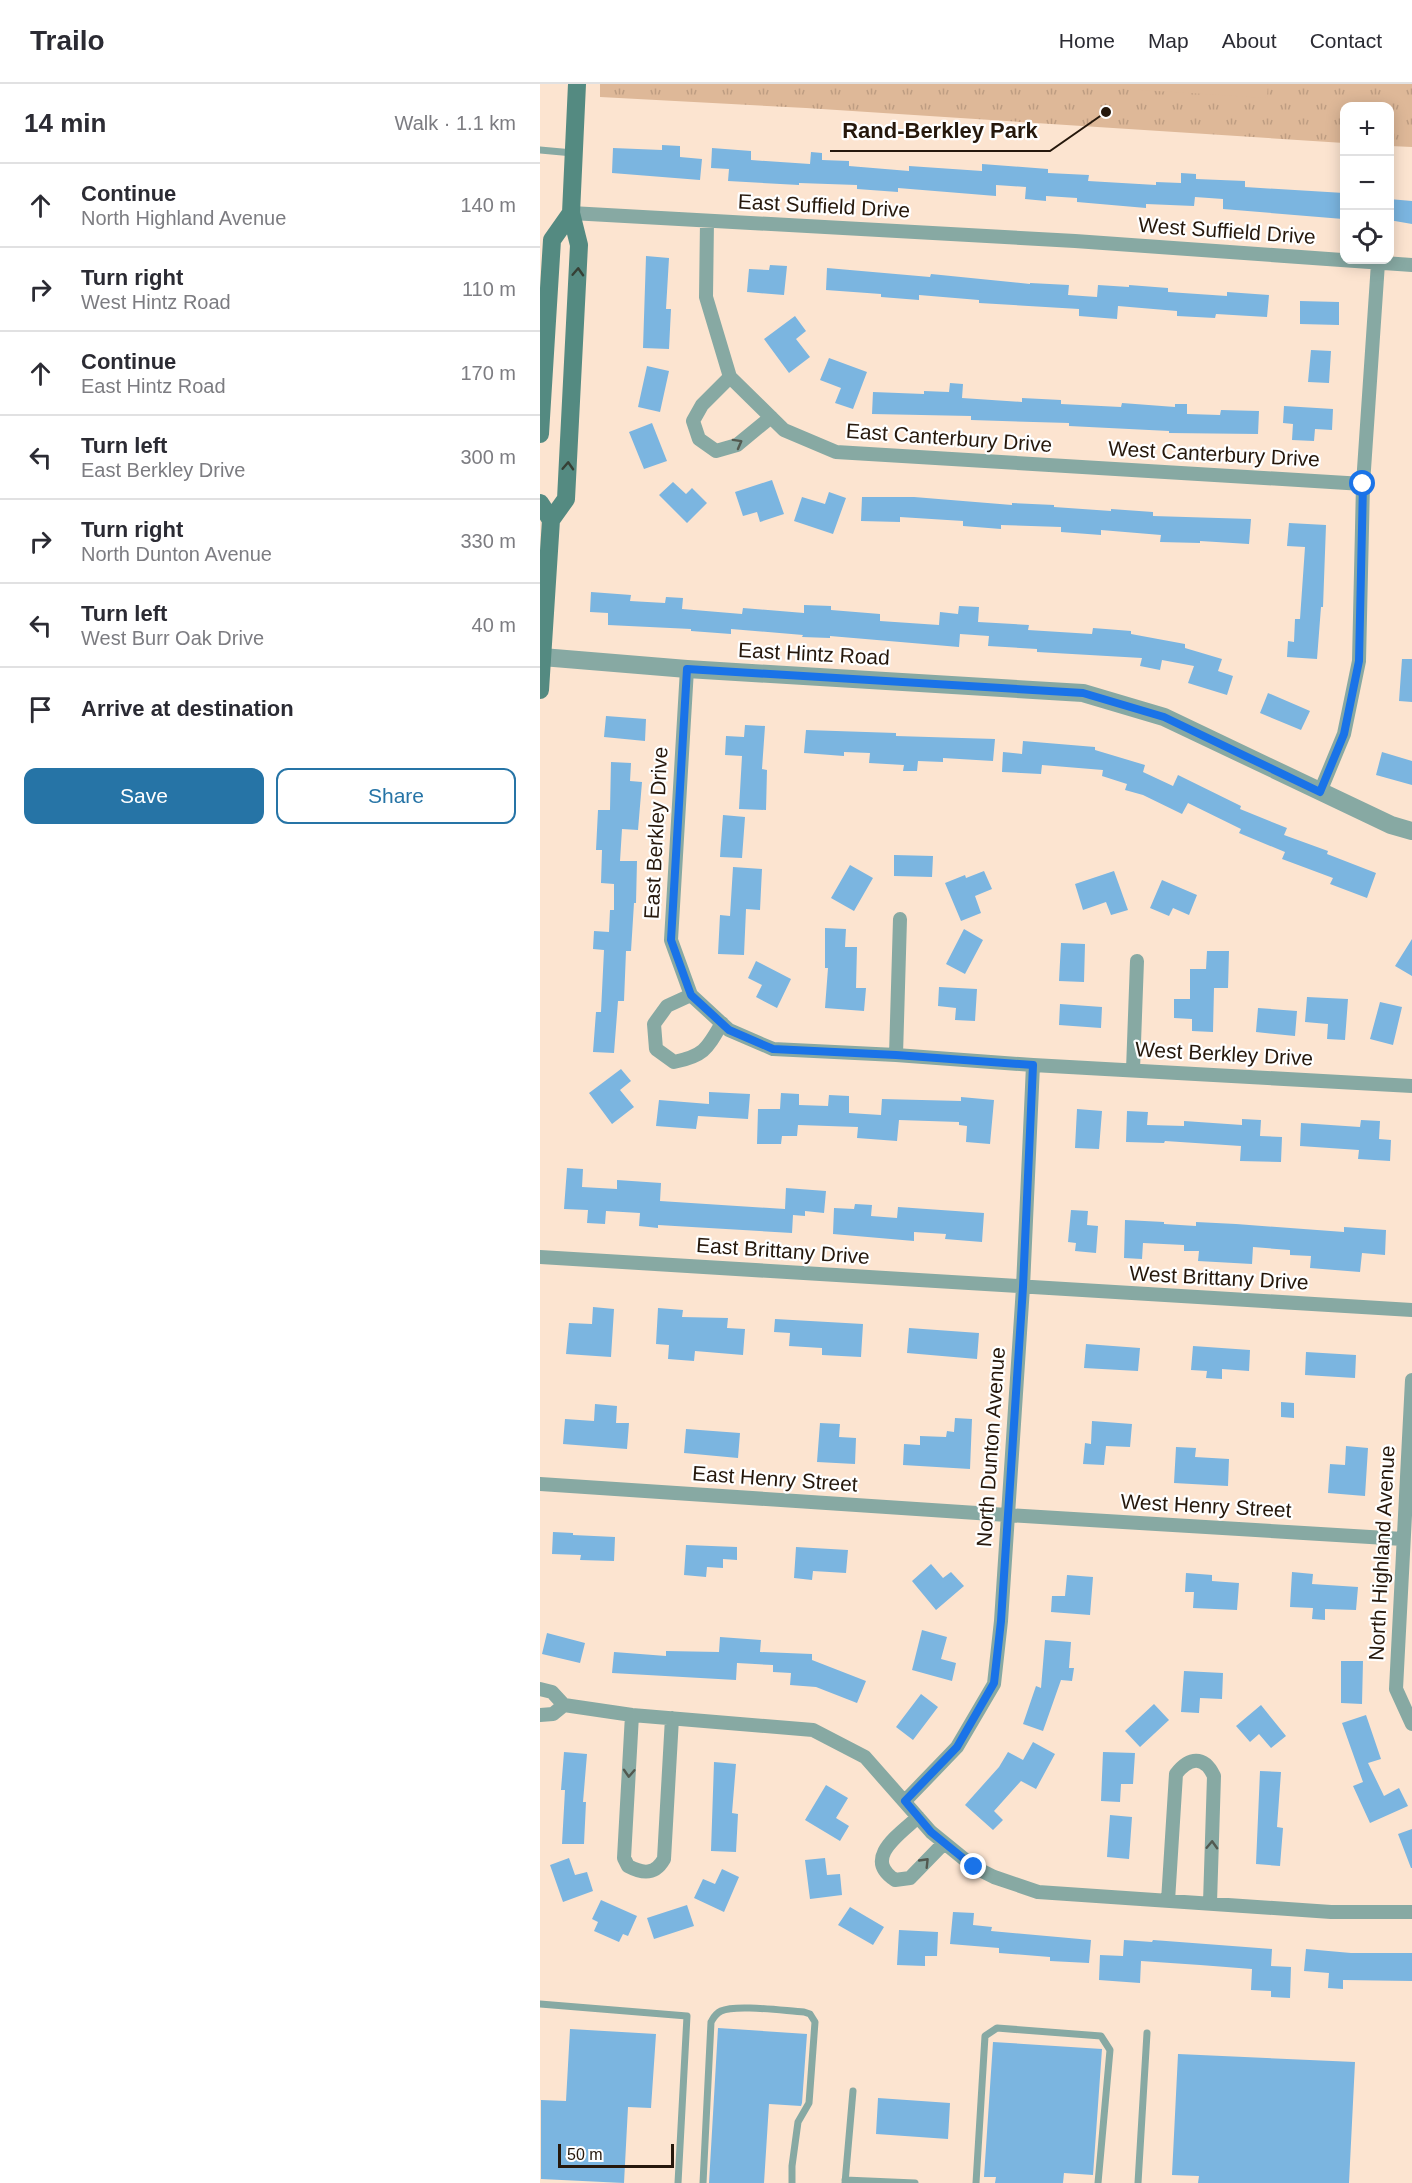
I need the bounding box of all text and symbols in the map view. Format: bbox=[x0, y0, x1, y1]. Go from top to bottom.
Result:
text: Trailo bbox=[30, 25, 105, 56]
text: Home bbox=[1059, 29, 1115, 52]
text: Map bbox=[1148, 29, 1189, 52]
text: About bbox=[1222, 29, 1277, 52]
text: Contact bbox=[1310, 29, 1382, 52]
map controls bbox=[1340, 102, 1394, 264]
button: + bbox=[1340, 102, 1394, 156]
text: 14 min bbox=[24, 108, 106, 138]
callout: Rand-Berkley Park bbox=[830, 111, 1050, 151]
text: Walk · 1.1 km bbox=[395, 112, 516, 134]
text: Rand-Berkley Park bbox=[842, 118, 1039, 143]
button: − bbox=[1340, 156, 1394, 210]
text: Continue bbox=[81, 181, 176, 206]
icon: ahead bbox=[24, 189, 57, 222]
street label: East Suffield Drive bbox=[737, 190, 911, 221]
text: 140 m bbox=[460, 194, 516, 216]
text: North Highland Avenue bbox=[81, 207, 286, 229]
button: locate bbox=[1340, 210, 1394, 264]
street label: West Suffield Drive bbox=[1138, 213, 1317, 248]
text: Turn right bbox=[81, 265, 183, 290]
one-way arrow bbox=[571, 267, 584, 276]
icon: right bbox=[24, 273, 57, 306]
text: 110 m bbox=[462, 278, 516, 300]
text: West Hintz Road bbox=[81, 291, 231, 313]
text: Continue bbox=[81, 349, 176, 374]
icon: ahead bbox=[24, 357, 57, 390]
text: 170 m bbox=[460, 362, 516, 384]
text: East Hintz Road bbox=[81, 375, 226, 397]
street label: East Canterbury Drive bbox=[845, 419, 1053, 456]
text: Turn left bbox=[81, 433, 167, 458]
street label: West Canterbury Drive bbox=[1108, 436, 1320, 471]
one-way arrow bbox=[732, 439, 742, 450]
icon: left bbox=[24, 441, 57, 474]
text: 300 m bbox=[460, 446, 516, 468]
text: East Berkley Drive bbox=[81, 459, 246, 481]
one-way arrow bbox=[561, 462, 574, 471]
route start bbox=[1349, 470, 1375, 496]
text: Turn right bbox=[81, 517, 183, 542]
icon: right bbox=[24, 525, 57, 558]
text: 330 m bbox=[460, 530, 516, 552]
text: North Dunton Avenue bbox=[81, 543, 272, 565]
text: Turn left bbox=[81, 601, 167, 626]
icon: left bbox=[24, 609, 57, 642]
text: 40 m bbox=[472, 614, 516, 636]
text: West Burr Oak Drive bbox=[81, 627, 264, 649]
street label: East Hintz Road bbox=[738, 638, 890, 669]
icon: arrive bbox=[24, 693, 57, 726]
text: Arrive at destination bbox=[81, 696, 294, 721]
street label: East Berkley Drive bbox=[639, 746, 672, 920]
button: Save bbox=[24, 768, 264, 824]
button: Share bbox=[276, 768, 516, 824]
street label: West Berkley Drive bbox=[1134, 1037, 1314, 1070]
street label: East Brittany Drive bbox=[695, 1233, 871, 1268]
street label: West Brittany Drive bbox=[1129, 1261, 1309, 1294]
street label: North Dunton Avenue bbox=[972, 1346, 1009, 1548]
street label: North Highland Avenue bbox=[1364, 1445, 1399, 1661]
street label: East Henry Street bbox=[692, 1461, 859, 1496]
street label: West Henry Street bbox=[1120, 1490, 1292, 1521]
one-way arrow bbox=[623, 1769, 636, 1778]
one-way arrow bbox=[1206, 1840, 1219, 1849]
route end bbox=[960, 1853, 986, 1879]
one-way arrow bbox=[918, 1859, 929, 1869]
scale bar bbox=[558, 2141, 674, 2168]
text: 50 m bbox=[567, 2146, 603, 2163]

